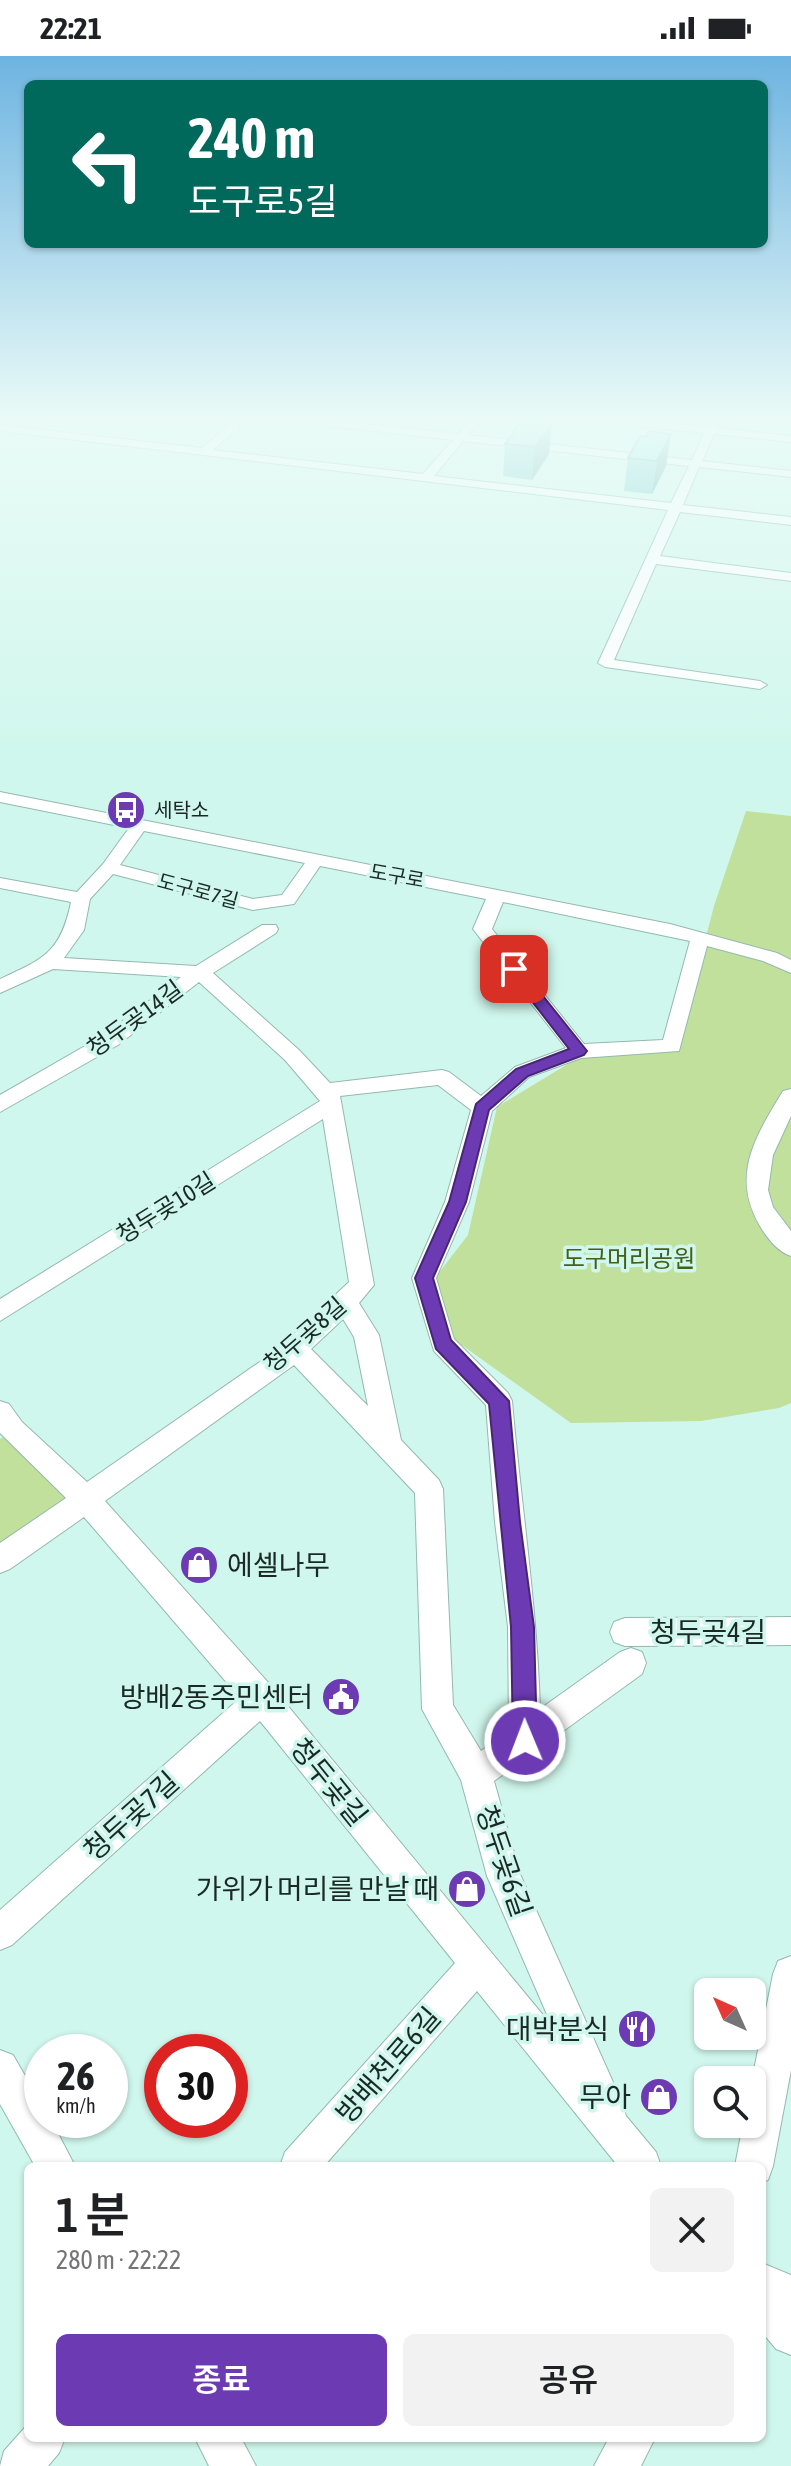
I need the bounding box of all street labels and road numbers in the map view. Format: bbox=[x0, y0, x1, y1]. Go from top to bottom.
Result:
street label: 도구로 bbox=[368, 859, 426, 892]
street label: 도구로7길 bbox=[155, 869, 241, 912]
street label: 청두곶14길 bbox=[82, 975, 187, 1062]
street label: 청두곶10길 bbox=[112, 1167, 220, 1248]
street label: 청두곶8길 bbox=[258, 1292, 351, 1377]
street label: 청두곶4길 bbox=[650, 1616, 766, 1648]
street label: 청두곶길 bbox=[284, 1732, 374, 1832]
street label: 청두곶7길 bbox=[77, 1765, 185, 1867]
street label: 청두곶6길 bbox=[470, 1801, 538, 1921]
street label: 방배천로6길 bbox=[329, 2001, 447, 2129]

